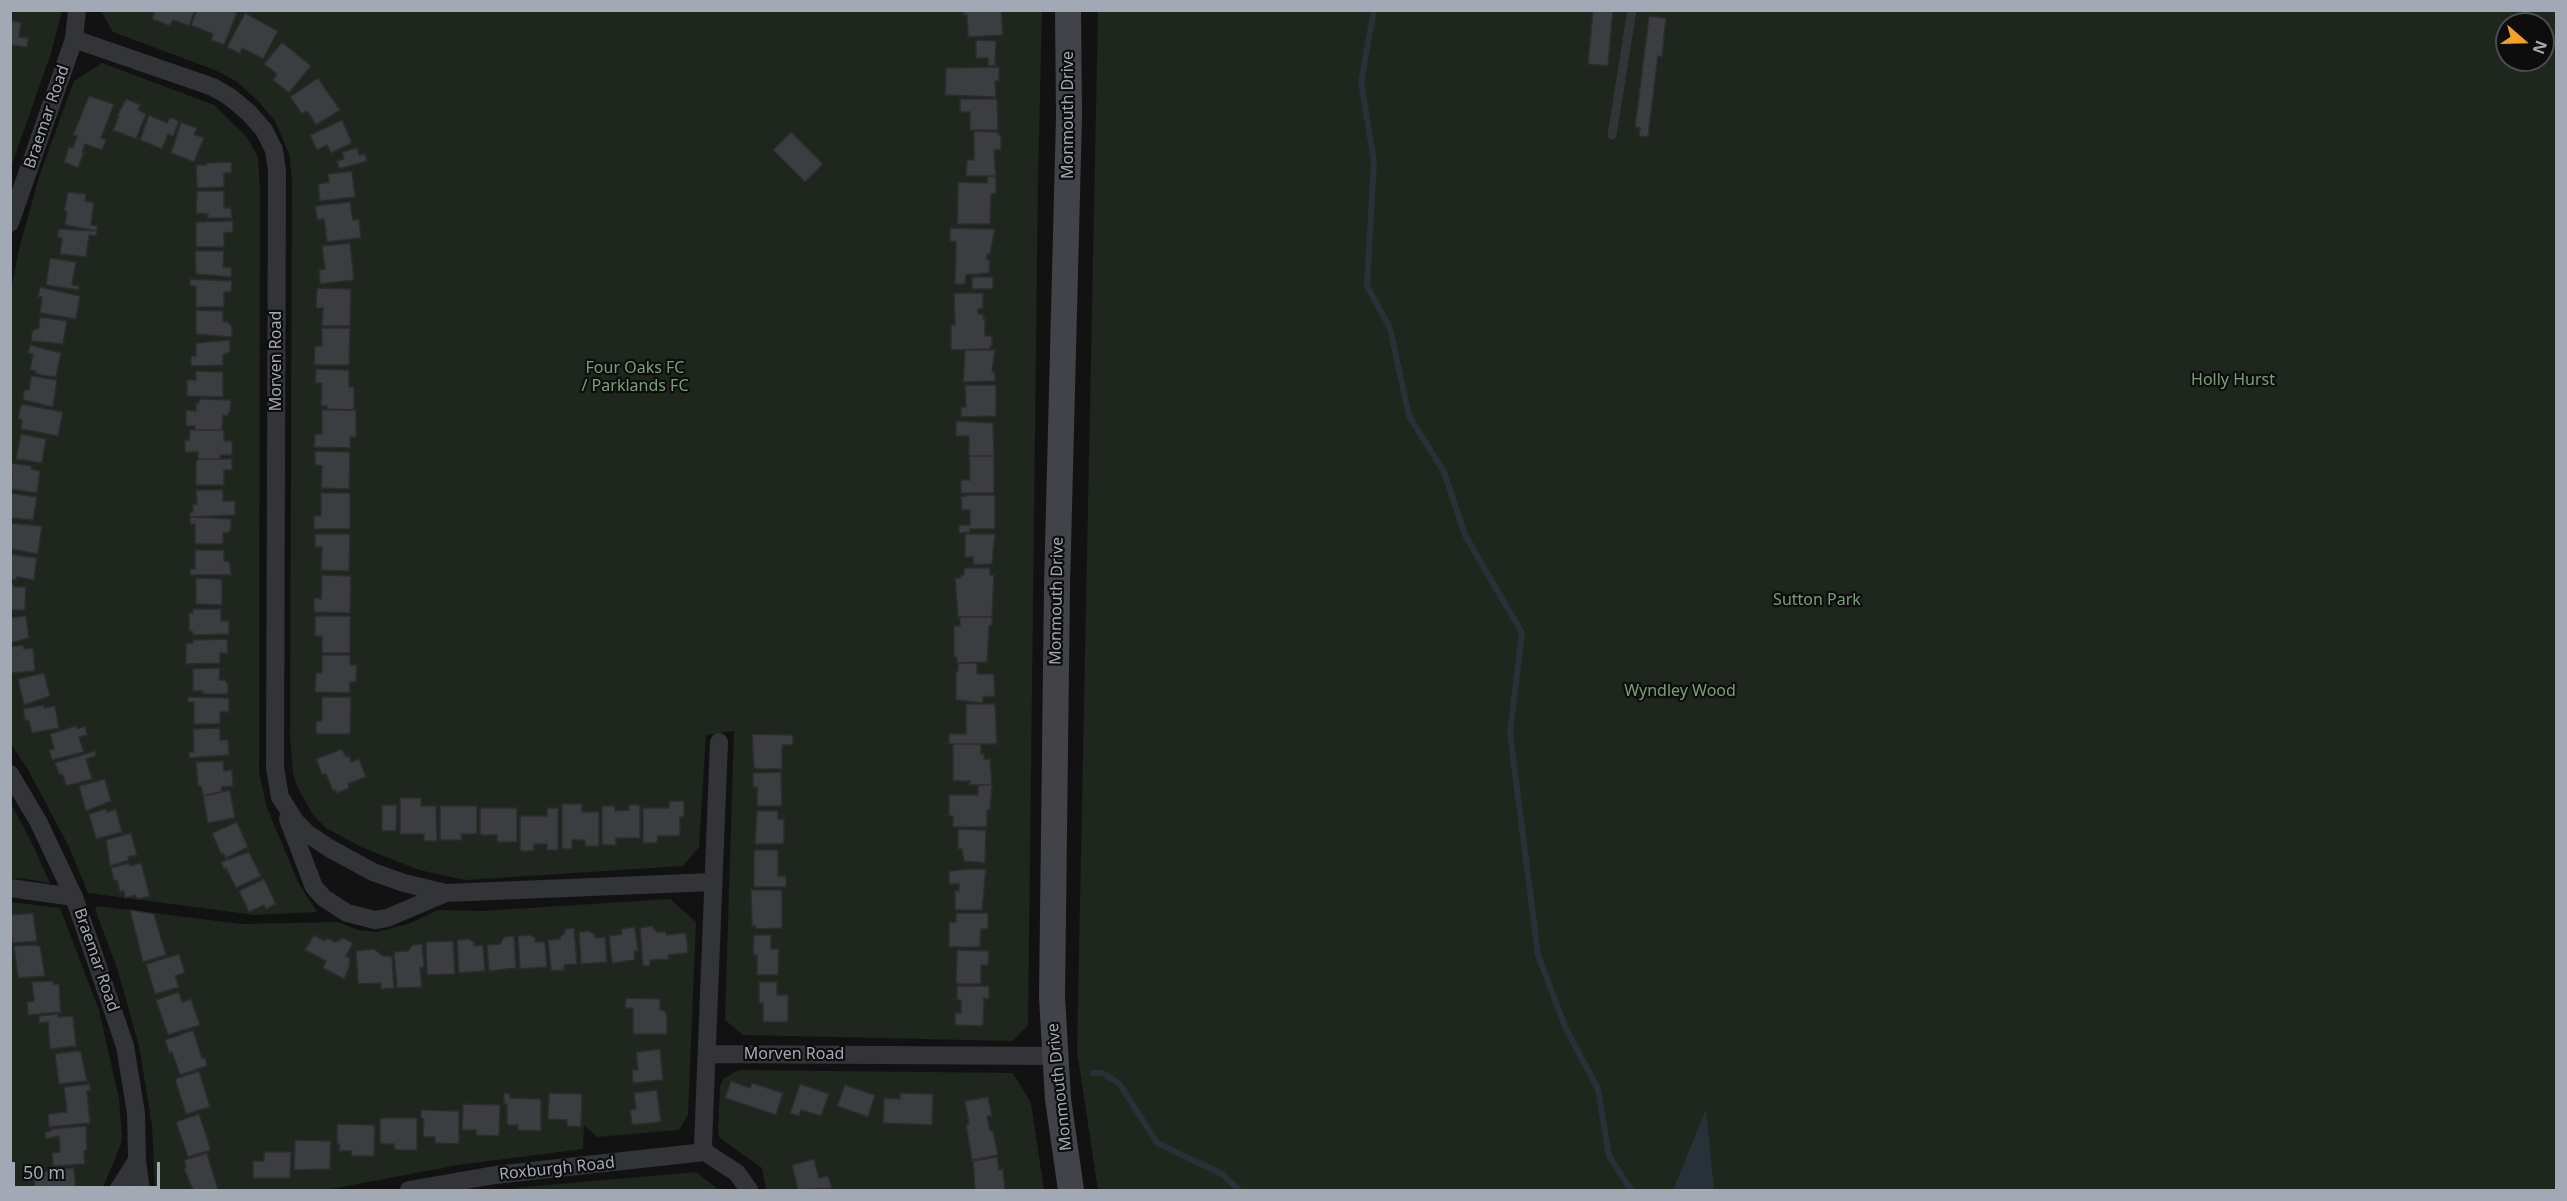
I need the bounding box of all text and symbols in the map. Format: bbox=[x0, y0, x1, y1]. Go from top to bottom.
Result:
north arrow bbox=[2495, 12, 2555, 72]
text: N bbox=[2527, 38, 2553, 57]
street label: Monmouth Drive bbox=[1058, 51, 1078, 179]
street label: Braemar Road bbox=[20, 63, 74, 171]
street label: Morven Road bbox=[266, 311, 286, 411]
park label: Four Oaks FC / Parklands FC bbox=[582, 358, 688, 396]
park label: Holly Hurst bbox=[2191, 370, 2275, 390]
street label: Monmouth Drive bbox=[1046, 537, 1068, 665]
park label: Sutton Park bbox=[1773, 590, 1861, 610]
park label: Wyndley Wood bbox=[1624, 681, 1736, 701]
street label: Braemar Road bbox=[69, 906, 123, 1014]
street label: Monmouth Drive bbox=[1044, 1022, 1076, 1152]
street label: Morven Road bbox=[744, 1044, 844, 1064]
scale bar bbox=[15, 1150, 164, 1188]
street label: Roxburgh Road bbox=[498, 1153, 616, 1185]
text: 50 m bbox=[23, 1160, 65, 1184]

